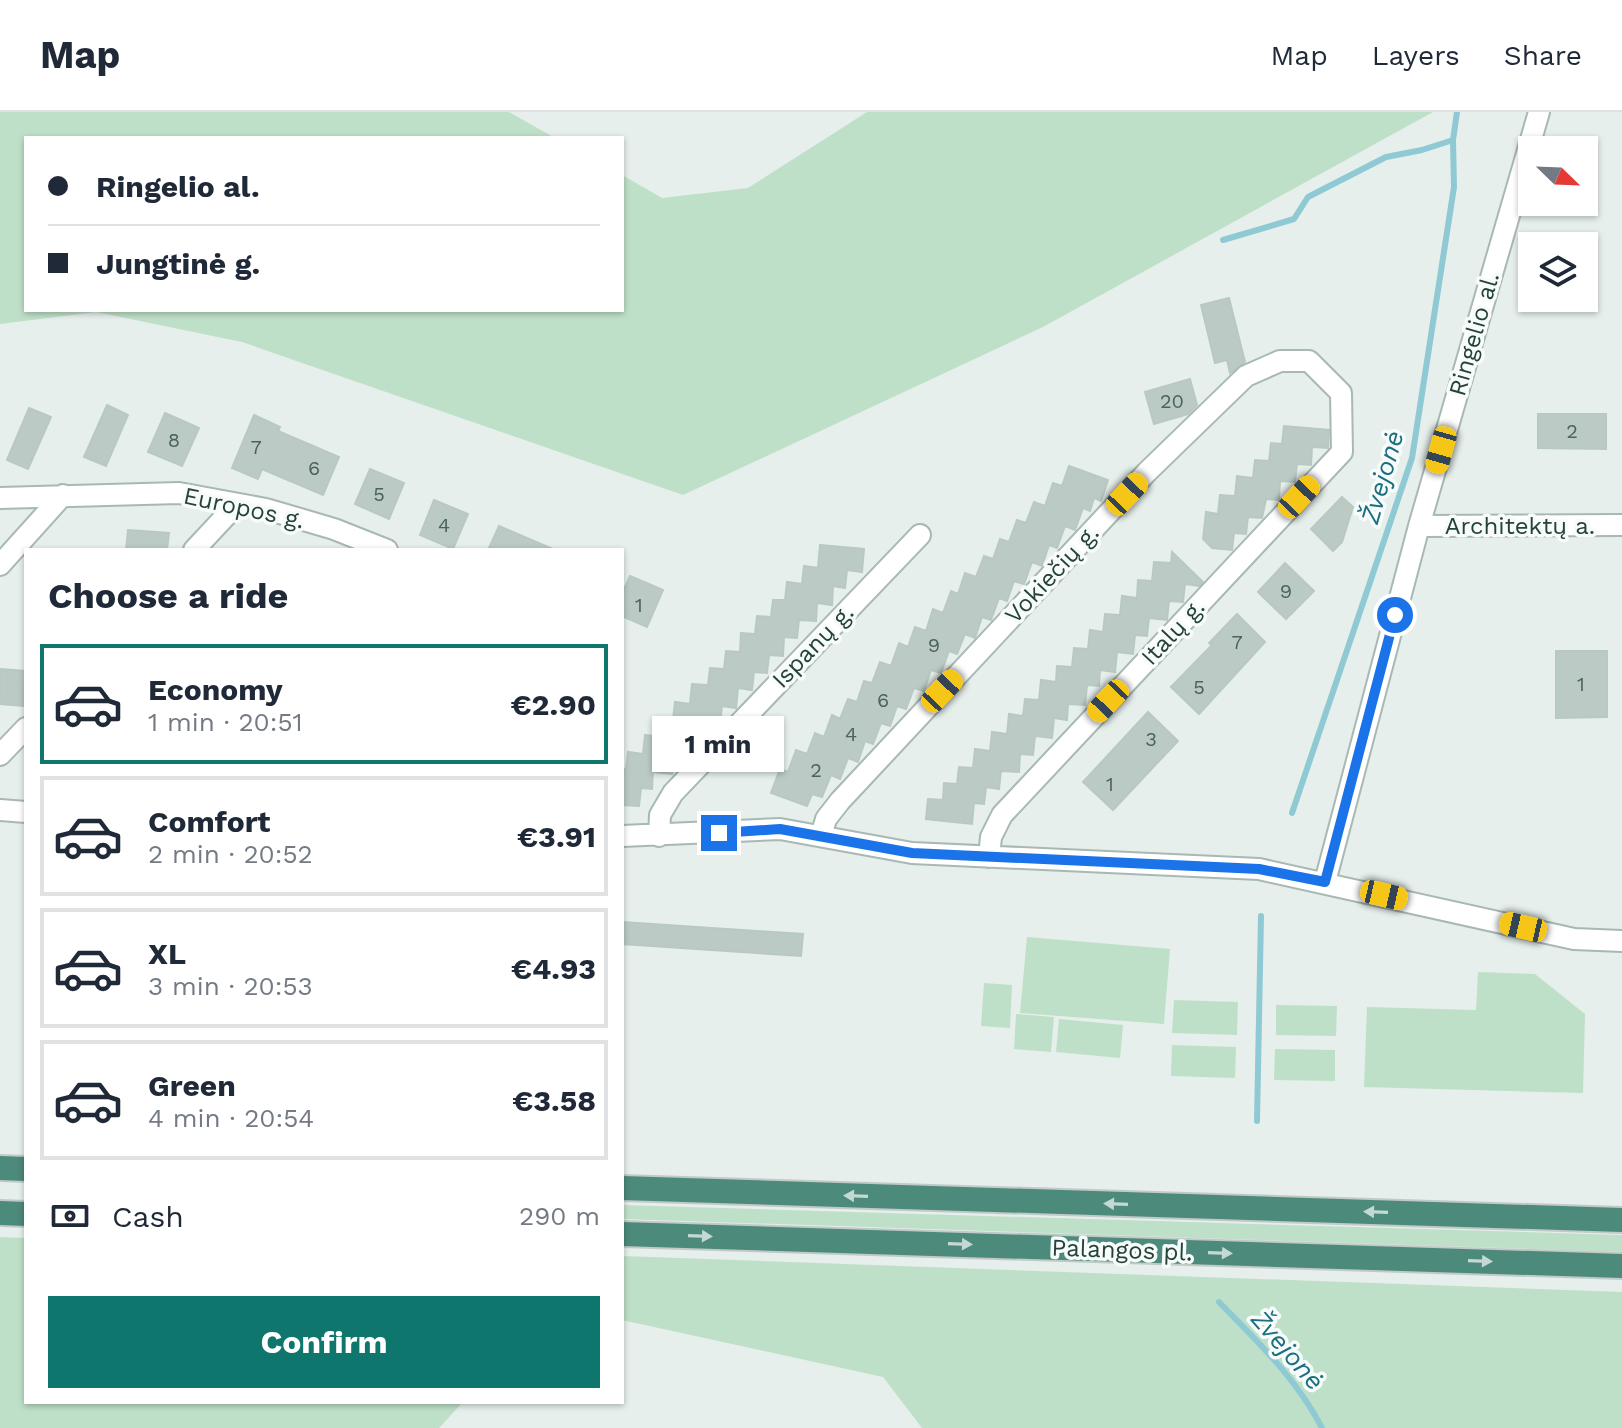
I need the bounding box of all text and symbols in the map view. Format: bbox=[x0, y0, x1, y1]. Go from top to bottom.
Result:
text: Map bbox=[40, 33, 120, 77]
text: Map bbox=[1271, 39, 1328, 72]
text: Layers bbox=[1372, 39, 1460, 72]
text: Share bbox=[1504, 39, 1582, 72]
north arrow bbox=[1518, 136, 1598, 216]
map controls bbox=[1518, 136, 1598, 312]
text: Ringelio al. bbox=[96, 169, 260, 204]
button: layers bbox=[1518, 232, 1598, 312]
text: Jungtinė g. bbox=[96, 246, 260, 281]
street label: Ringelio al. bbox=[1443, 269, 1505, 399]
house number: 20 bbox=[1160, 389, 1184, 413]
house number: 2 bbox=[1566, 419, 1578, 443]
car bbox=[1423, 424, 1459, 476]
water label: Žvejonė bbox=[1354, 427, 1410, 528]
house number: 8 bbox=[168, 428, 180, 452]
house number: 7 bbox=[250, 435, 262, 459]
house number: 6 bbox=[308, 456, 320, 480]
car bbox=[1102, 468, 1152, 520]
car bbox=[1274, 471, 1324, 523]
street label: Europos g. bbox=[181, 482, 307, 534]
house number: 5 bbox=[373, 482, 385, 506]
street label: Architektų a. bbox=[1445, 512, 1595, 540]
house number: 4 bbox=[438, 513, 450, 537]
street label: Vokiečių g. bbox=[999, 519, 1105, 629]
text: Choose a ride bbox=[48, 575, 288, 617]
house number: 9 bbox=[1280, 579, 1292, 603]
house number: 1 bbox=[635, 593, 643, 617]
street label: Italų g. bbox=[1135, 593, 1211, 671]
route start bbox=[1377, 597, 1413, 633]
street label: Ispanų g. bbox=[766, 598, 860, 694]
house number: 7 bbox=[1231, 630, 1243, 654]
house number: 9 bbox=[928, 633, 940, 657]
car bbox=[917, 665, 967, 717]
icon: car bbox=[52, 668, 124, 740]
text: Economy bbox=[148, 672, 283, 707]
house number: 1 bbox=[1577, 672, 1585, 696]
car bbox=[1083, 675, 1133, 727]
house number: 5 bbox=[1193, 675, 1205, 699]
text: €2.90 bbox=[511, 687, 596, 722]
house number: 6 bbox=[877, 688, 889, 712]
text: 1 min · 20:51 bbox=[148, 707, 303, 737]
callout: 1 min bbox=[653, 717, 785, 773]
house number: 4 bbox=[845, 722, 857, 746]
house number: 3 bbox=[1145, 727, 1157, 751]
text: 1 min bbox=[685, 729, 751, 759]
house number: 2 bbox=[810, 758, 822, 782]
house number: 1 bbox=[1106, 772, 1114, 796]
icon: car bbox=[52, 800, 124, 872]
text: Comfort bbox=[148, 804, 270, 839]
route end bbox=[701, 815, 737, 851]
text: €3.91 bbox=[517, 819, 596, 854]
text: 2 min · 20:52 bbox=[148, 839, 313, 869]
car bbox=[1358, 878, 1410, 912]
car bbox=[1497, 910, 1549, 944]
icon: car bbox=[52, 932, 124, 1004]
text: XL bbox=[148, 936, 186, 971]
text: €4.93 bbox=[511, 951, 596, 986]
text: 3 min · 20:53 bbox=[148, 971, 313, 1001]
icon: car bbox=[52, 1064, 124, 1136]
text: Green bbox=[148, 1068, 236, 1103]
text: €3.58 bbox=[512, 1083, 596, 1118]
text: 4 min · 20:54 bbox=[148, 1103, 314, 1133]
one-way arrow bbox=[843, 1189, 868, 1202]
icon: cash bbox=[48, 1194, 92, 1238]
one-way arrow bbox=[1103, 1198, 1128, 1210]
text: Cash bbox=[112, 1199, 184, 1234]
text: 290 m bbox=[519, 1201, 600, 1231]
one-way arrow bbox=[1363, 1206, 1388, 1219]
one-way arrow bbox=[688, 1230, 713, 1242]
street label: Palangos pl. bbox=[1051, 1234, 1193, 1266]
one-way arrow bbox=[948, 1238, 973, 1251]
one-way arrow bbox=[1208, 1246, 1233, 1259]
one-way arrow bbox=[1468, 1255, 1493, 1268]
button: Confirm bbox=[48, 1296, 600, 1388]
water label: Žvejonė bbox=[1245, 1303, 1331, 1396]

